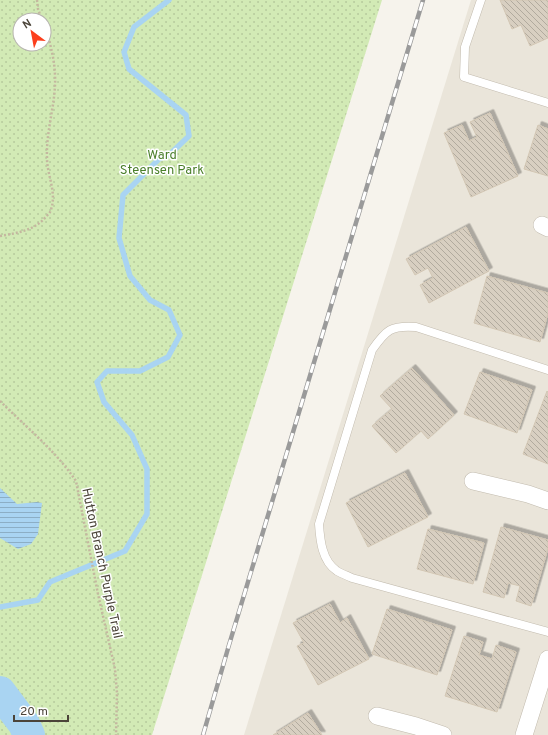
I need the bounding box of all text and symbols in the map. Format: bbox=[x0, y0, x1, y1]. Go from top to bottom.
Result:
north arrow bbox=[12, 12, 52, 52]
text: N bbox=[20, 16, 34, 32]
park label: Ward Steensen Park bbox=[120, 148, 204, 179]
street label: Hutton Branch Purple Trail bbox=[77, 487, 125, 640]
scale bar bbox=[14, 697, 68, 723]
text: 20 m bbox=[20, 704, 48, 720]

